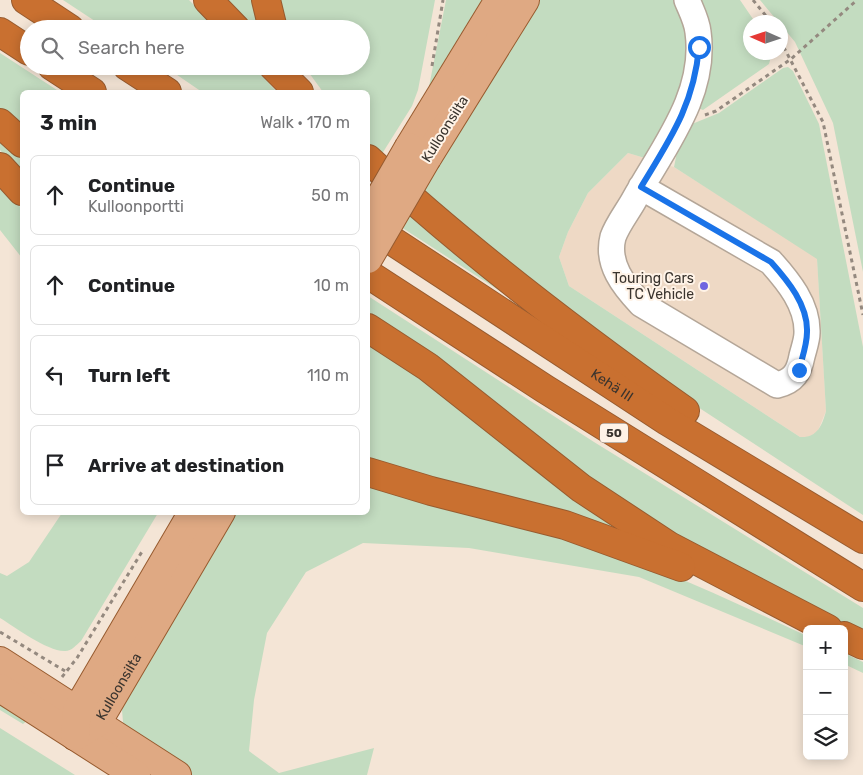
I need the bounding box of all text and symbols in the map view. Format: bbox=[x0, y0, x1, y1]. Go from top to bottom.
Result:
north arrow bbox=[743, 15, 788, 60]
search box bbox=[20, 20, 370, 75]
icon: search bbox=[38, 34, 66, 62]
text: Search here bbox=[78, 36, 185, 59]
route start bbox=[688, 36, 711, 59]
street label: Kulloonsilta bbox=[418, 93, 472, 165]
text: 3 min bbox=[40, 110, 97, 135]
text: Walk · 170 m bbox=[260, 113, 350, 132]
text: Continue bbox=[88, 174, 175, 197]
icon: ahead bbox=[41, 181, 69, 209]
text: 50 m bbox=[311, 186, 349, 205]
text: Kulloonportti bbox=[88, 197, 184, 216]
place label: Touring Cars TC Vehicle bbox=[612, 270, 694, 303]
icon: ahead bbox=[41, 271, 69, 299]
text: Continue bbox=[88, 274, 175, 297]
text: 10 m bbox=[314, 276, 349, 295]
marker: Touring Cars TC Vehicle bbox=[698, 280, 710, 292]
route end bbox=[788, 359, 811, 382]
icon: left bbox=[41, 361, 69, 389]
text: Turn left bbox=[88, 364, 170, 387]
street label: Kehä III bbox=[588, 365, 637, 405]
text: 110 m bbox=[307, 366, 349, 385]
road number: 50 bbox=[600, 423, 628, 442]
icon: arrive bbox=[41, 451, 69, 479]
text: Arrive at destination bbox=[88, 454, 284, 477]
map controls bbox=[803, 625, 848, 760]
button: + bbox=[803, 625, 848, 670]
street label: Kulloonsilta bbox=[92, 650, 145, 723]
button: − bbox=[803, 670, 848, 715]
button: layers bbox=[803, 715, 848, 760]

